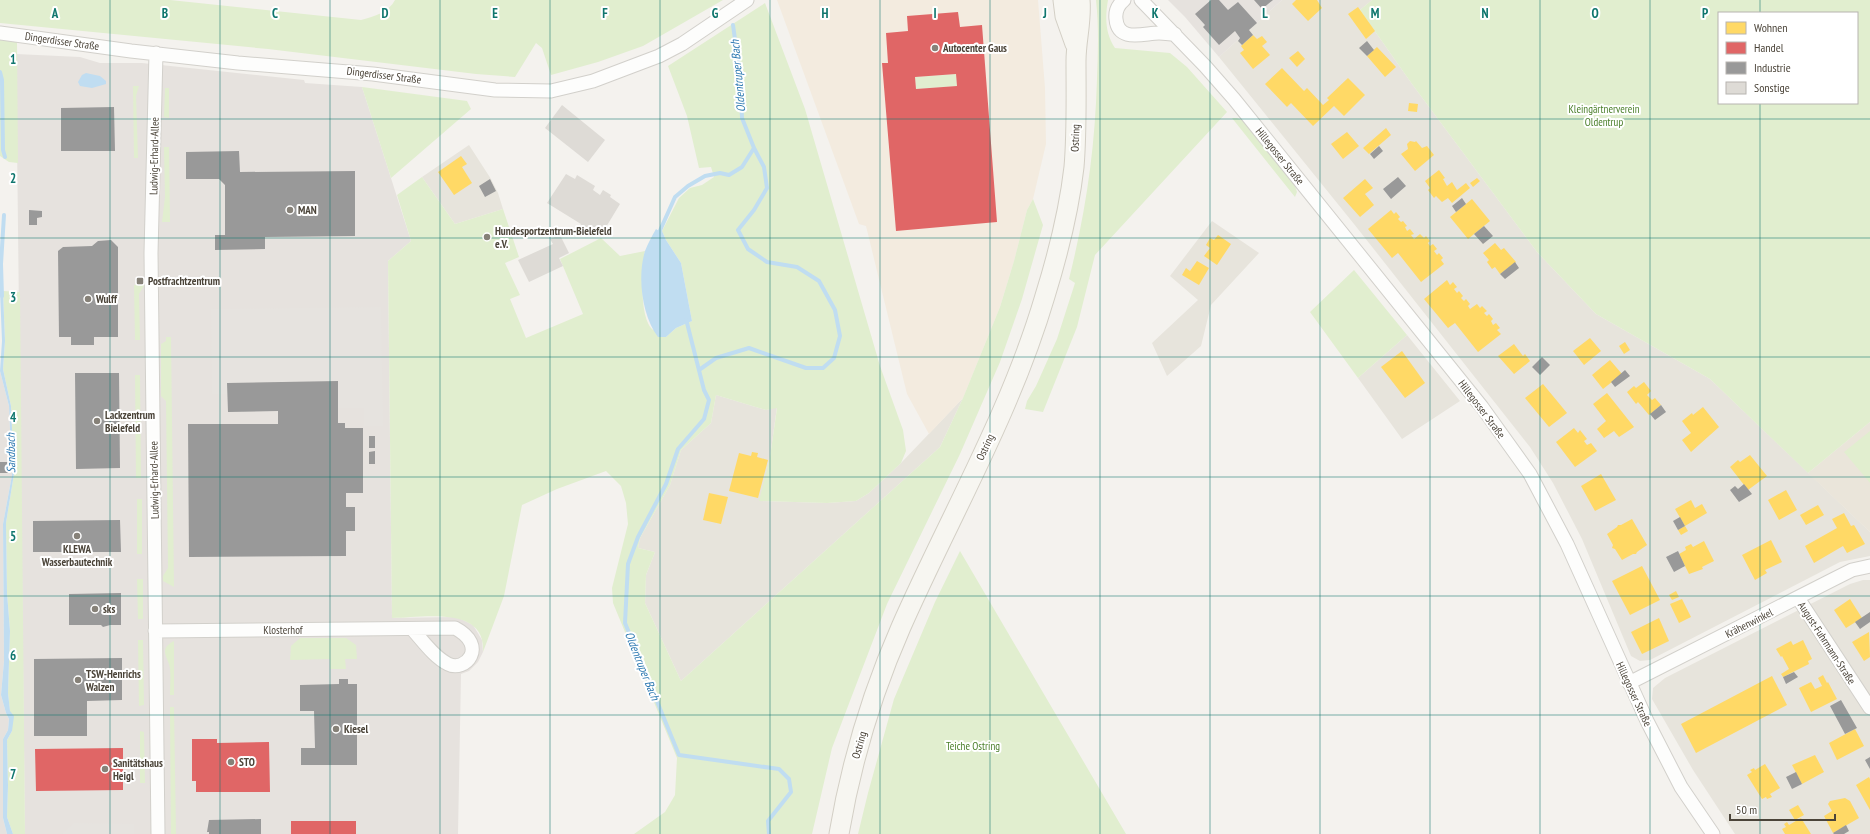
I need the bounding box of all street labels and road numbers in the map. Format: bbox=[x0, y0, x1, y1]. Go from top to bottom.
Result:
street label: Dingerdisser Straße bbox=[24, 29, 100, 53]
street label: Dingerdisser Straße bbox=[346, 63, 422, 87]
street label: Ludwig-Erhard-Allee bbox=[146, 116, 162, 195]
street label: Ostring bbox=[1068, 124, 1082, 152]
street label: Hillegosser Straße bbox=[1253, 124, 1308, 188]
street label: Hillegosser Straße bbox=[1455, 377, 1509, 441]
street label: Ostring bbox=[973, 431, 997, 463]
street label: Ludwig-Erhard-Allee bbox=[146, 440, 162, 519]
street label: August-Fuhrmann-Straße bbox=[1795, 599, 1859, 687]
street label: Krähenwinkel bbox=[1723, 605, 1776, 641]
street label: Klosterhof bbox=[263, 623, 304, 637]
street label: Hillegosser Straße bbox=[1613, 659, 1655, 729]
street label: Ostring bbox=[848, 729, 870, 760]

